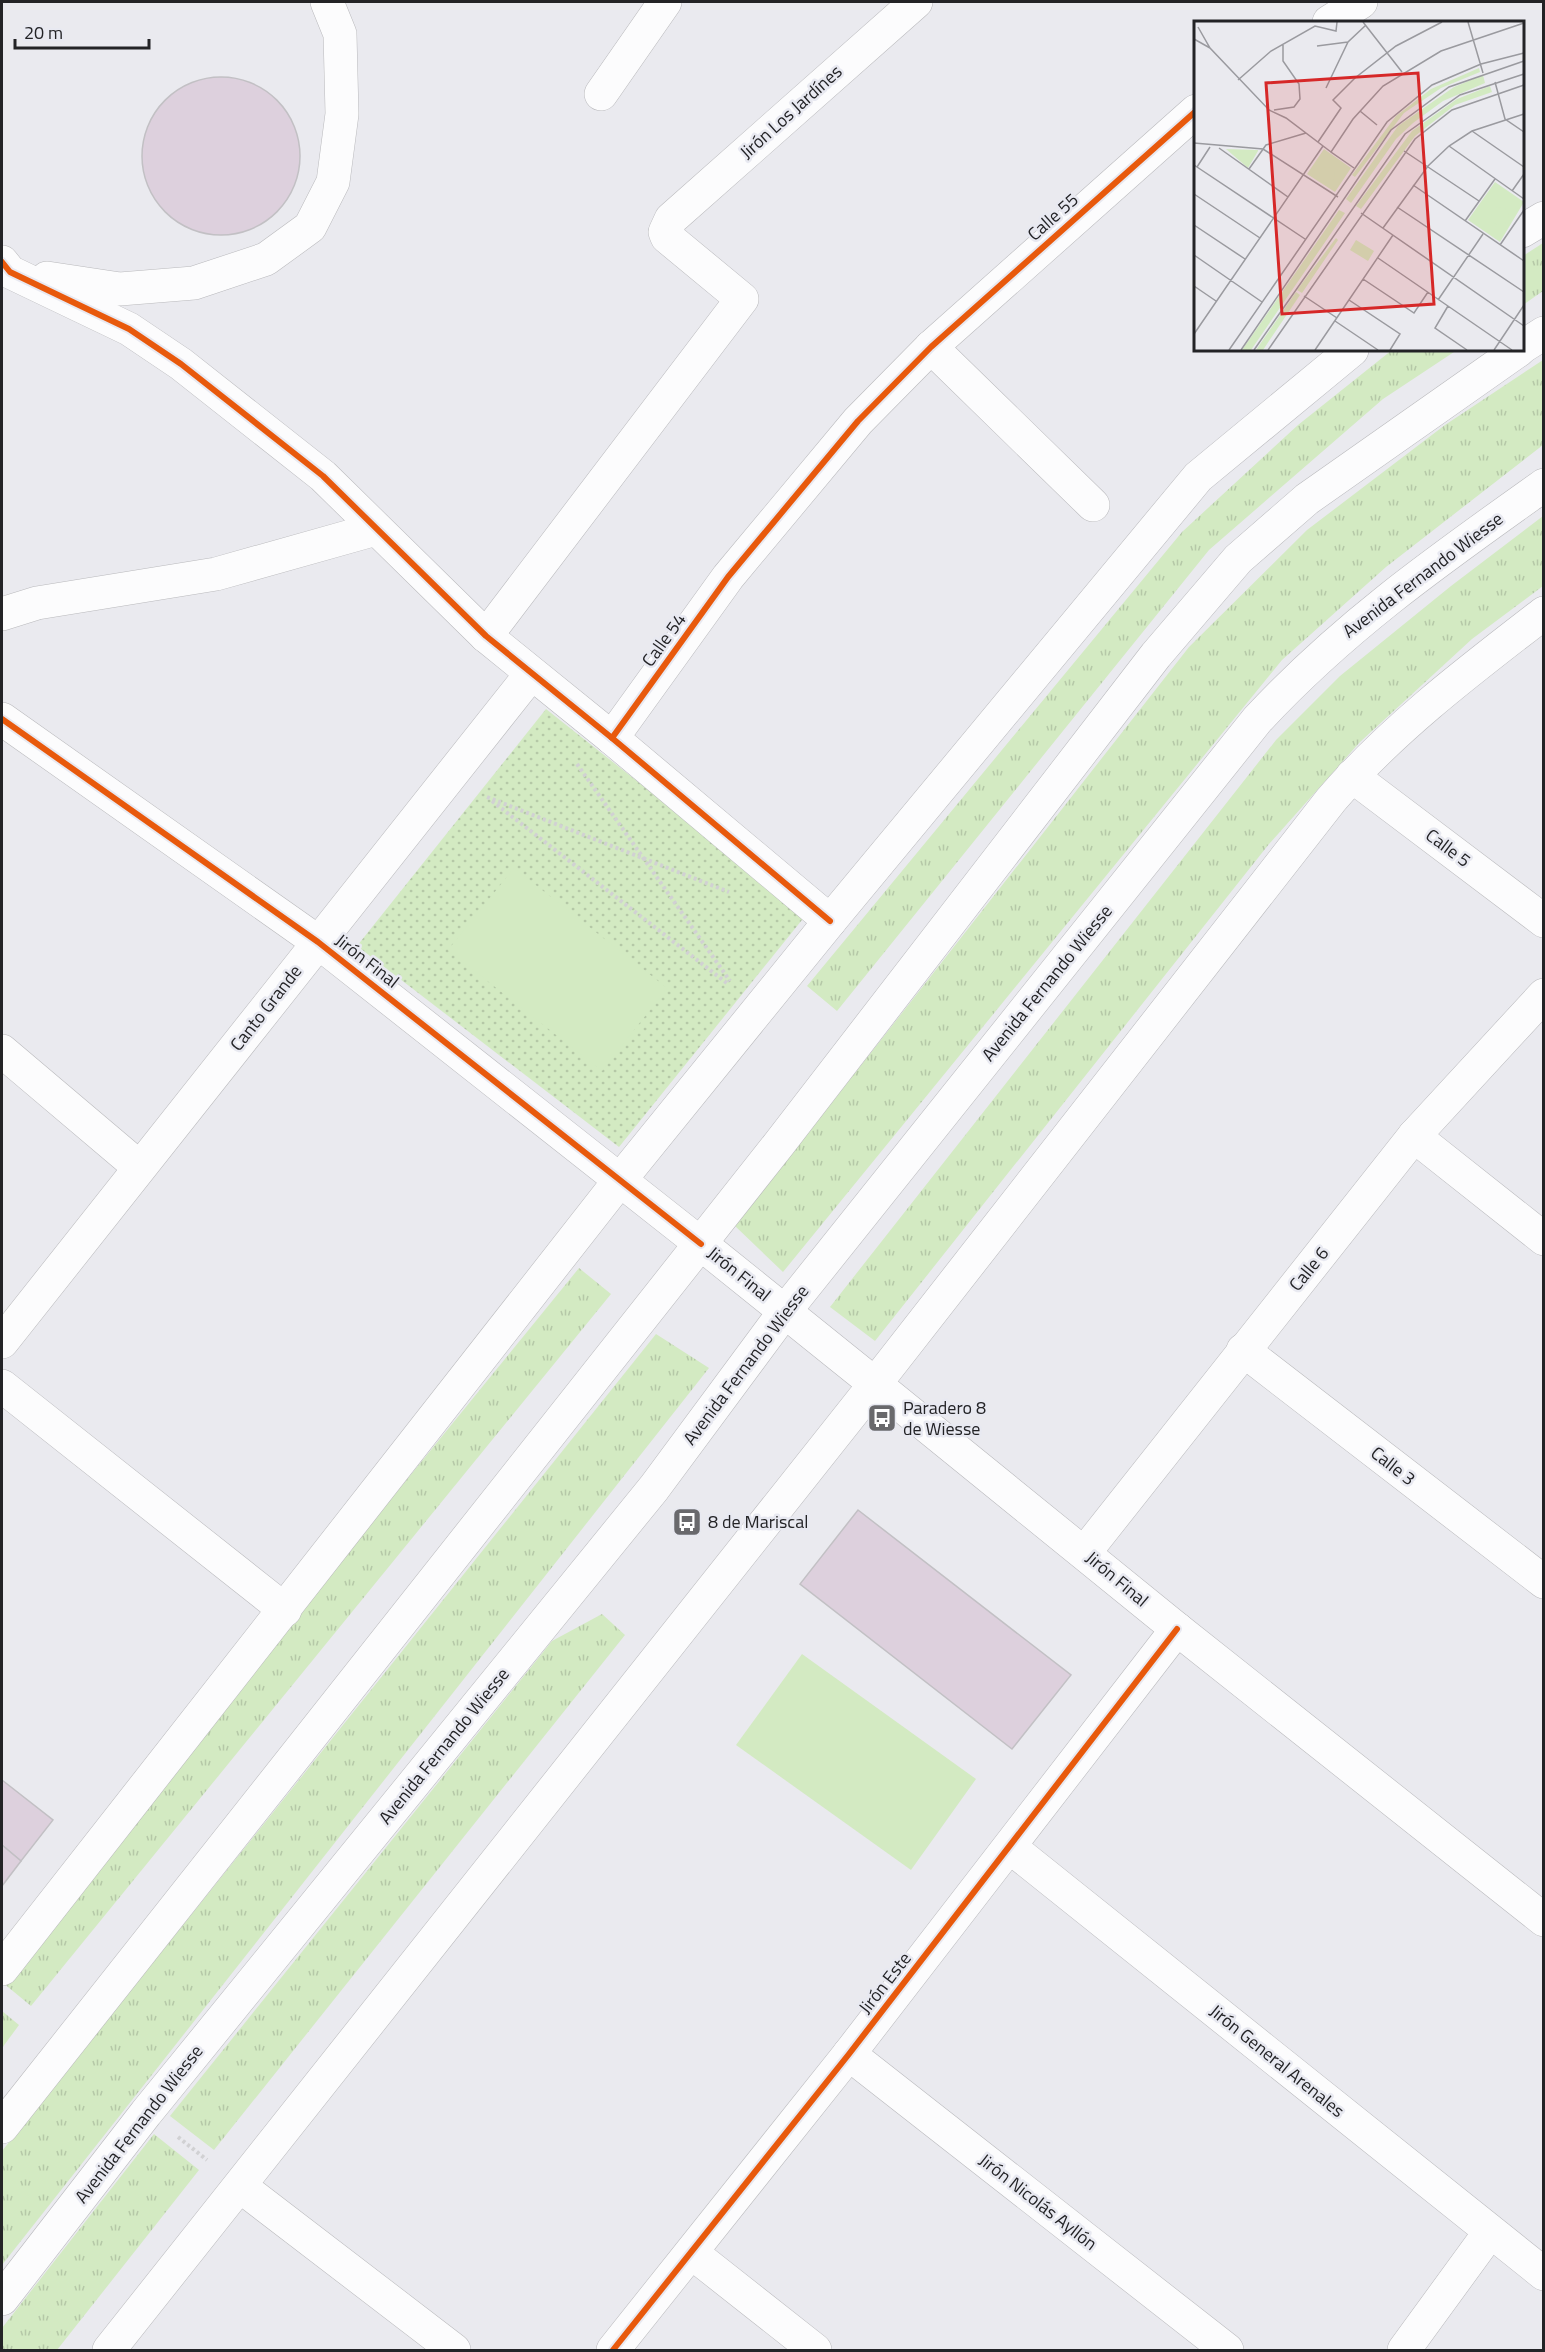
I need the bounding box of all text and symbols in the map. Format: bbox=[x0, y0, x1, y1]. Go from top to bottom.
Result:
scale bar bbox=[15, 12, 148, 50]
text: 20 m bbox=[24, 19, 63, 46]
inset map bbox=[1194, 21, 1524, 351]
street label: Jirón Los Jardínes bbox=[734, 58, 848, 165]
street label: Calle 55 bbox=[1021, 186, 1084, 247]
street label: Avenida Fernando Wiesse bbox=[1337, 505, 1509, 644]
street label: Calle 54 bbox=[635, 607, 692, 672]
street label: Calle 5 bbox=[1420, 822, 1476, 874]
street label: Avenida Fernando Wiesse bbox=[975, 899, 1118, 1067]
street label: Jirón Final bbox=[330, 927, 405, 994]
street label: Canto Grande bbox=[223, 959, 308, 1057]
street label: Jirón Final bbox=[702, 1240, 777, 1308]
street label: Calle 6 bbox=[1282, 1241, 1335, 1297]
street label: Avenida Fernando Wiesse bbox=[676, 1279, 815, 1451]
place label: Paradero 8 de Wiesse bbox=[903, 1394, 986, 1442]
bus stop icon: Paradero 8 de Wiesse bbox=[866, 1402, 898, 1434]
street label: Calle 3 bbox=[1365, 1439, 1421, 1492]
bus stop icon: 8 de Mariscal bbox=[671, 1506, 703, 1538]
place label: 8 de Mariscal bbox=[708, 1508, 808, 1535]
street label: Jirón Final bbox=[1080, 1544, 1155, 1613]
street label: Avenida Fernando Wiesse bbox=[372, 1662, 515, 1830]
street label: Jirón Este bbox=[852, 1946, 917, 2019]
street label: Jirón General Arenales bbox=[1204, 1998, 1351, 2124]
street label: Avenida Fernando Wiesse bbox=[68, 2039, 209, 2209]
street label: Jirón Nicolás Ayllón bbox=[973, 2147, 1103, 2256]

